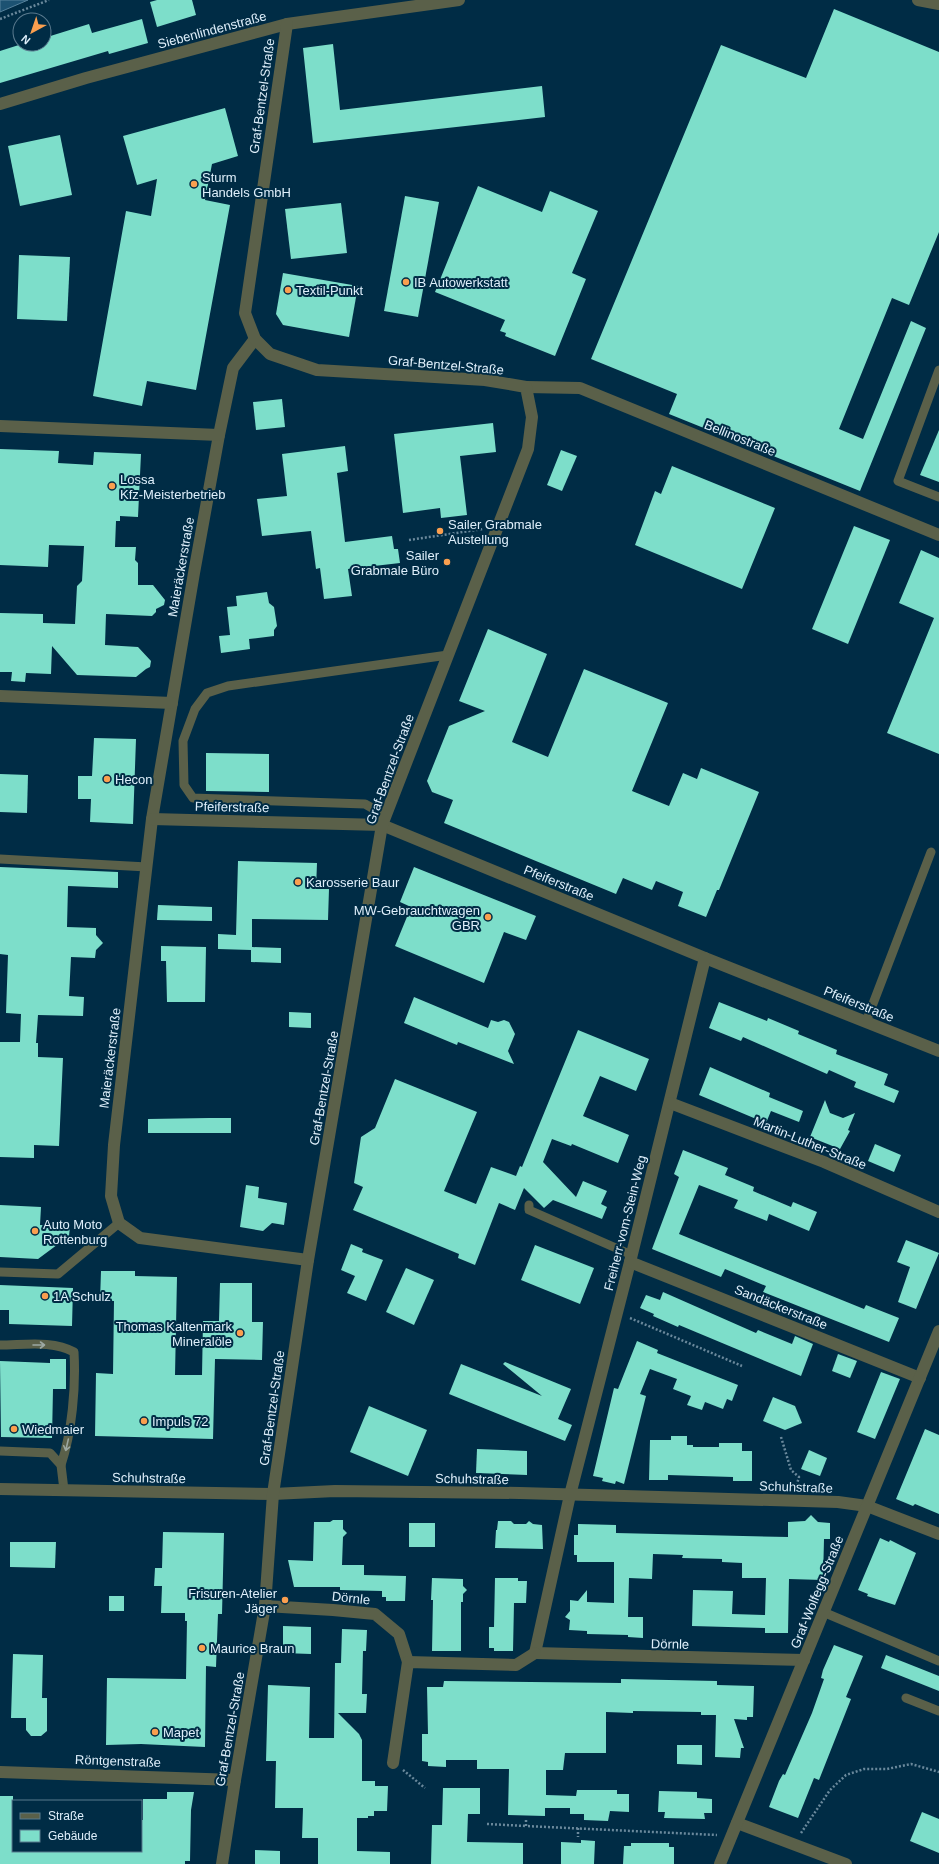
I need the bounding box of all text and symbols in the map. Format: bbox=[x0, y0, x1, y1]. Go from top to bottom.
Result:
street label: Siebenlindenstraße bbox=[156, 8, 268, 52]
north arrow bbox=[12, 12, 52, 52]
text: N bbox=[19, 32, 32, 47]
street label: Graf-Bentzel-Straße bbox=[246, 37, 278, 155]
place label: Sturm Handels GmbH bbox=[202, 170, 291, 200]
marker: Sturm Handels GmbH bbox=[189, 179, 199, 189]
place label: IB Autowerkstatt bbox=[414, 275, 508, 290]
marker: IB Autowerkstatt bbox=[401, 277, 411, 287]
place label: Textil-Punkt bbox=[296, 283, 364, 298]
marker: Textil-Punkt bbox=[283, 285, 293, 295]
street label: Graf-Bentzel-Straße bbox=[387, 352, 505, 378]
street label: Bellinostraße bbox=[702, 417, 778, 459]
place label: Lossa Kfz-Meisterbetrieb bbox=[120, 472, 225, 502]
marker: Lossa Kfz-Meisterbetrieb bbox=[107, 481, 117, 491]
street label: Maieräckerstraße bbox=[165, 516, 197, 618]
place label: Sailer Grabmale Austellung bbox=[448, 517, 542, 547]
marker: Sailer Grabmale Austellung bbox=[435, 526, 445, 536]
place label: Sailer Grabmale Büro bbox=[351, 548, 440, 578]
marker: Sailer Grabmale Büro bbox=[442, 557, 452, 567]
street label: Graf-Bentzel-Straße bbox=[363, 712, 417, 826]
place label: Hecon bbox=[115, 772, 153, 787]
marker: Hecon bbox=[102, 774, 112, 784]
street label: Pfeiferstraße bbox=[195, 799, 269, 815]
street label: Pfeiferstraße bbox=[522, 862, 596, 904]
place label: Karosserie Baur bbox=[306, 875, 400, 890]
marker: Karosserie Baur bbox=[293, 877, 303, 887]
place label: MW-Gebrauchtwagen GBR bbox=[354, 903, 480, 933]
marker: MW-Gebrauchtwagen GBR bbox=[483, 912, 493, 922]
street label: Pfeiferstraße bbox=[822, 983, 896, 1025]
street label: Maieräckerstraße bbox=[96, 1007, 124, 1109]
street label: Graf-Bentzel-Straße bbox=[307, 1029, 341, 1147]
street label: Martin-Luther-Straße bbox=[751, 1113, 869, 1173]
street label: Freiherr-vom-Stein-Weg bbox=[601, 1154, 649, 1292]
place label: Auto Moto Rottenburg bbox=[43, 1217, 107, 1247]
marker: Auto Moto Rottenburg bbox=[30, 1226, 40, 1236]
street label: Sandäckerstraße bbox=[732, 1282, 830, 1332]
place label: 1A Schulz bbox=[53, 1289, 111, 1304]
marker: 1A Schulz bbox=[40, 1291, 50, 1301]
place label: Thomas Kaltenmark Mineralöle bbox=[116, 1319, 232, 1349]
marker: Thomas Kaltenmark Mineralöle bbox=[235, 1328, 245, 1338]
one-way arrow bbox=[32, 1341, 45, 1349]
street label: Graf-Bentzel-Straße bbox=[256, 1349, 288, 1467]
place label: Impuls 72 bbox=[152, 1414, 208, 1429]
marker: Impuls 72 bbox=[139, 1416, 149, 1426]
place label: Wiedmaier bbox=[22, 1422, 85, 1437]
marker: Wiedmaier bbox=[9, 1424, 19, 1434]
one-way arrow bbox=[62, 1438, 70, 1451]
street label: Schuhstraße bbox=[112, 1470, 186, 1486]
street label: Schuhstraße bbox=[435, 1471, 509, 1487]
street label: Schuhstraße bbox=[759, 1478, 833, 1496]
street label: Graf-Wolfegg-Straße bbox=[787, 1533, 847, 1651]
place label: Frisuren-Atelier Jäger bbox=[188, 1586, 278, 1616]
street label: Dörnle bbox=[331, 1589, 371, 1607]
marker: Frisuren-Atelier Jäger bbox=[280, 1595, 290, 1605]
street label: Dörnle bbox=[651, 1636, 689, 1652]
place label: Maurice Braun bbox=[210, 1641, 295, 1656]
marker: Maurice Braun bbox=[197, 1643, 207, 1653]
street label: Graf-Bentzel-Straße bbox=[213, 1670, 247, 1788]
place label: Mapet bbox=[163, 1725, 200, 1740]
marker: Mapet bbox=[150, 1727, 160, 1737]
street label: Röntgenstraße bbox=[75, 1752, 161, 1770]
legend bbox=[12, 1800, 142, 1852]
text: Straße bbox=[48, 1809, 84, 1823]
text: Gebäude bbox=[48, 1829, 98, 1843]

